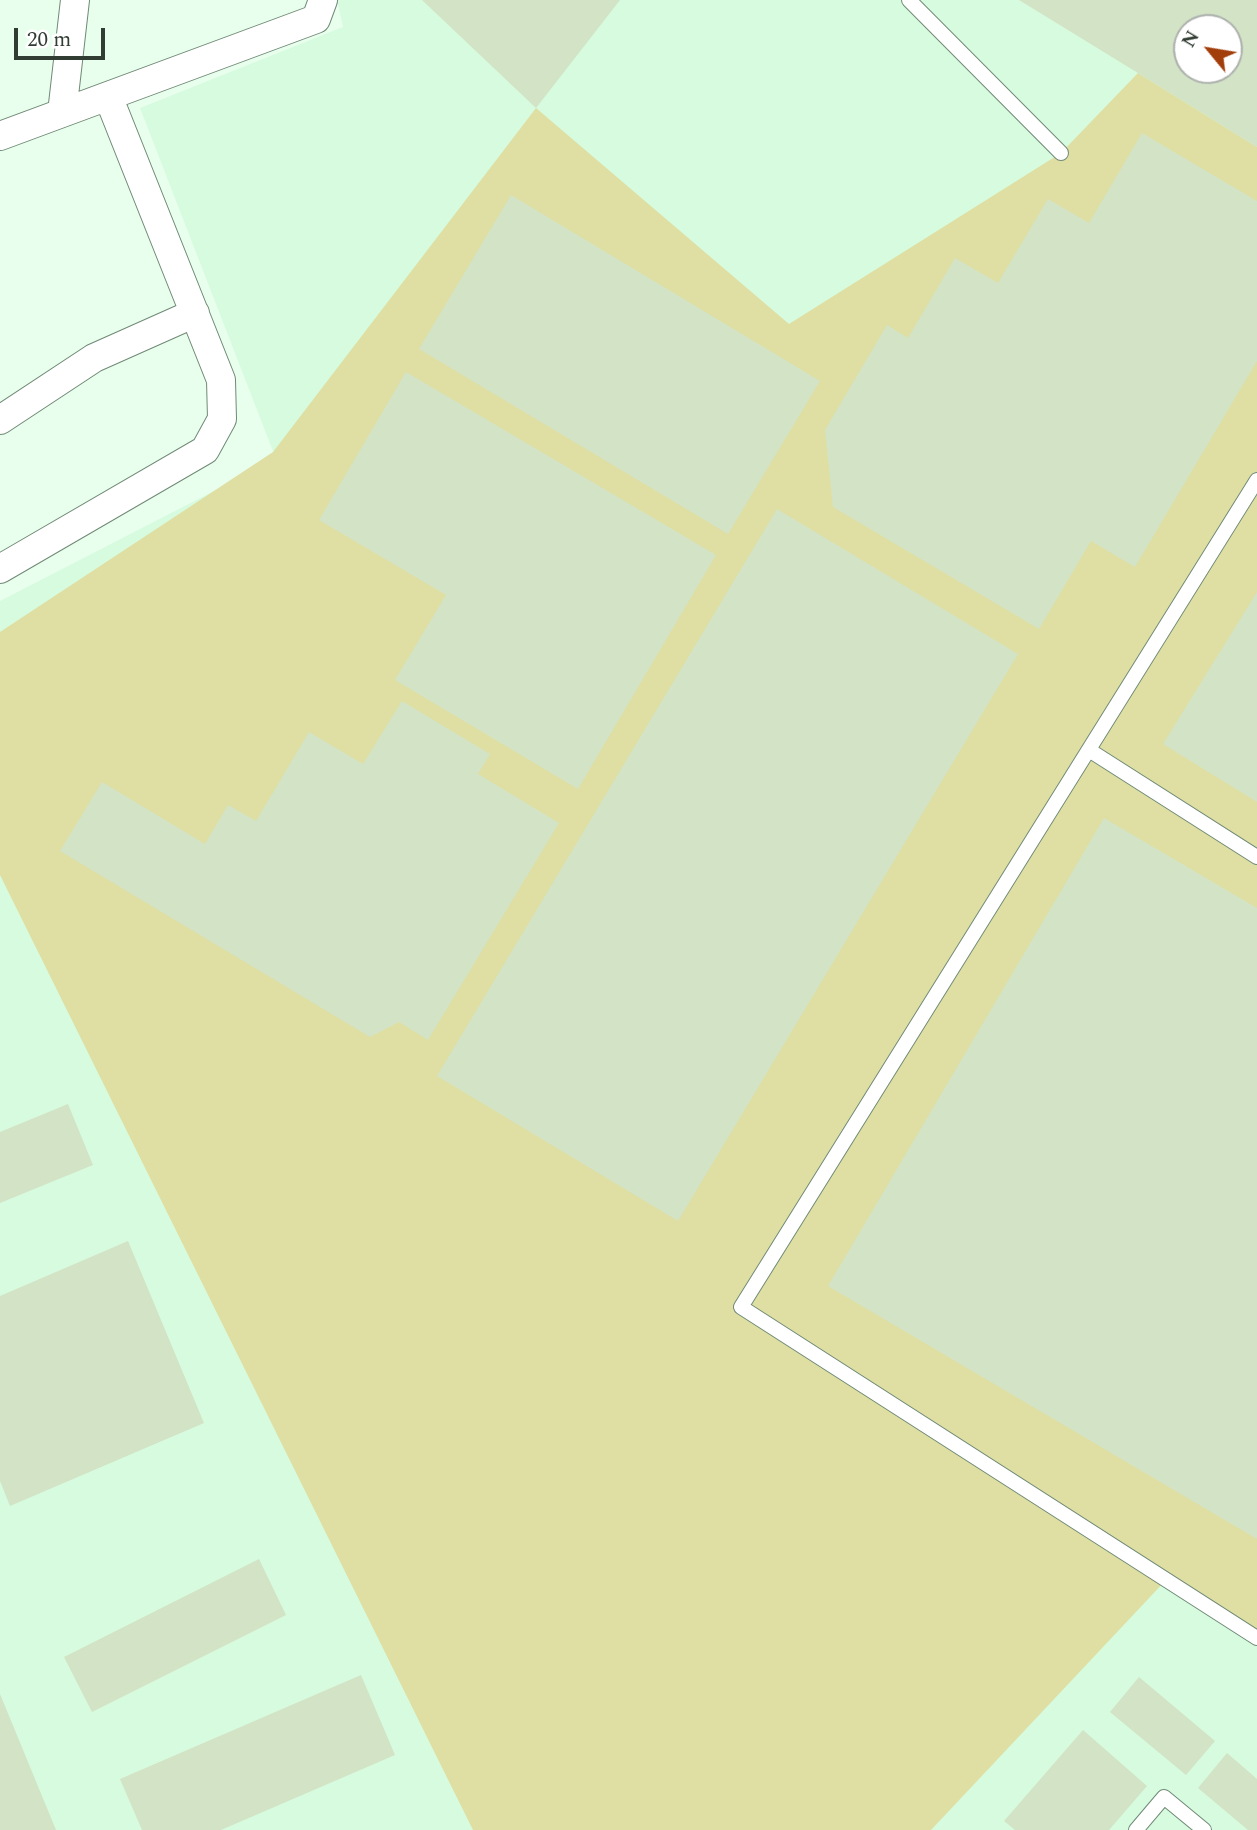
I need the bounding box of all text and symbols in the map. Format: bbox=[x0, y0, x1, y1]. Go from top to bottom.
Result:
scale bar bbox=[18, 14, 108, 58]
north arrow bbox=[1173, 14, 1243, 84]
text: 20 m bbox=[27, 24, 71, 56]
text: N bbox=[1175, 25, 1208, 53]

